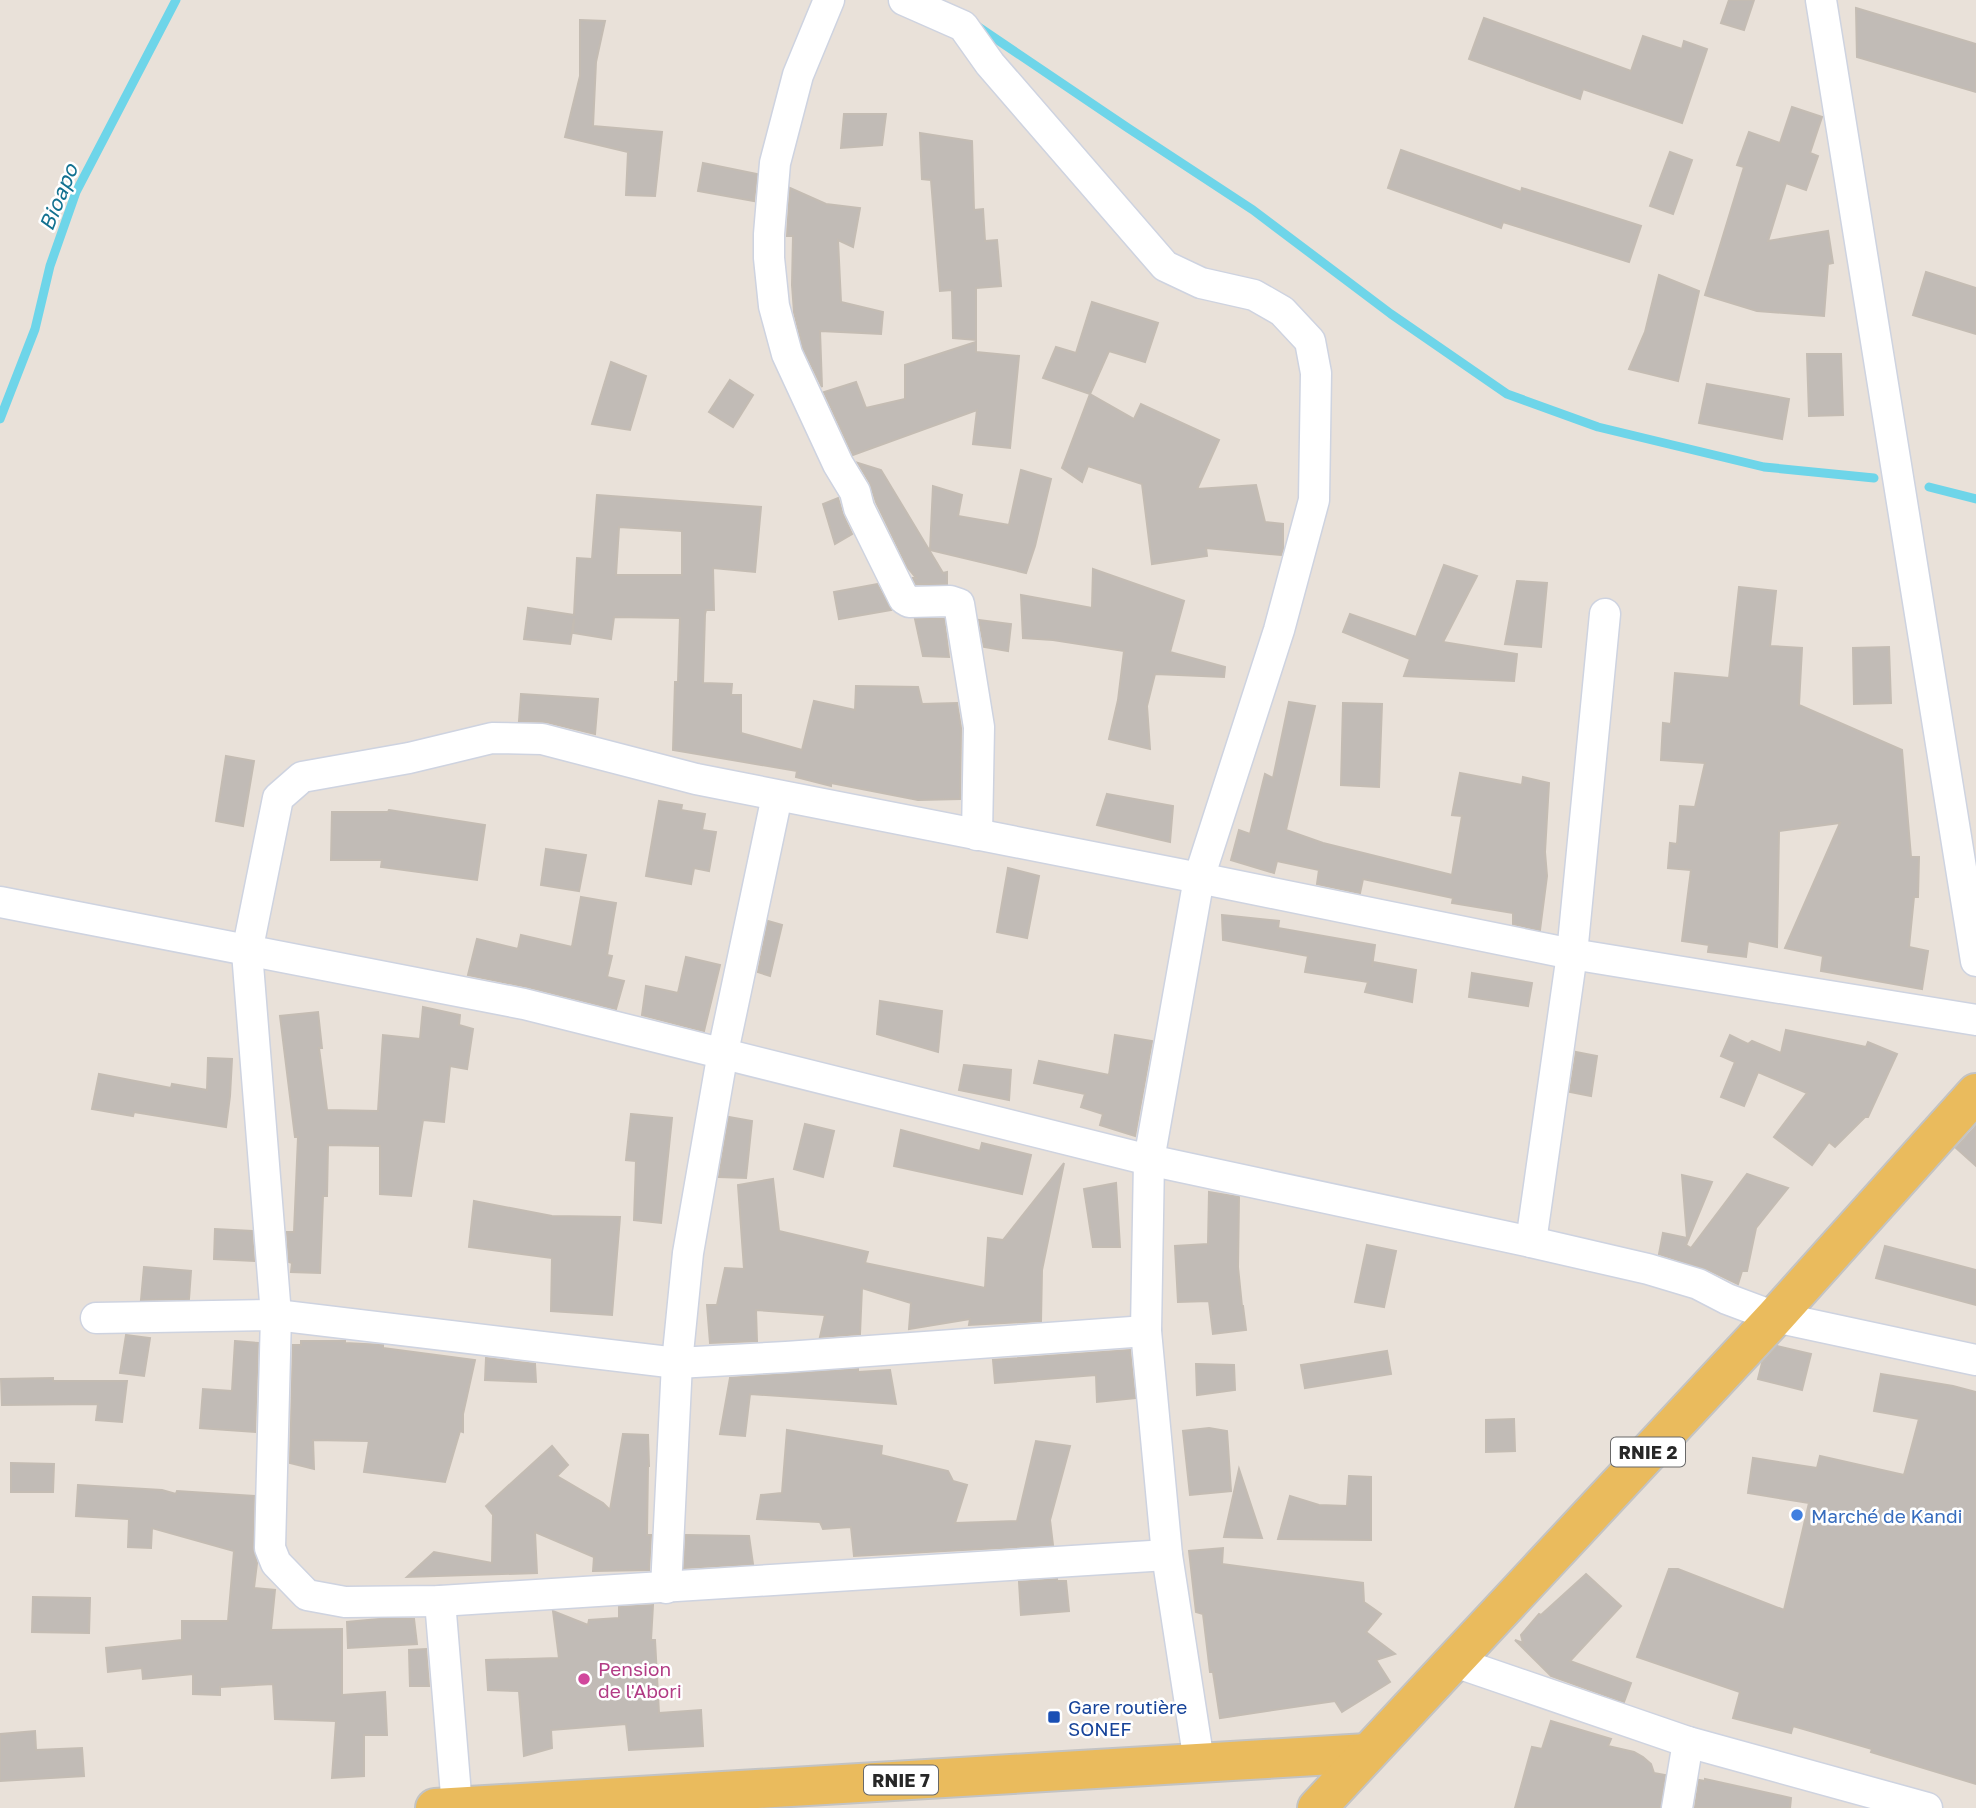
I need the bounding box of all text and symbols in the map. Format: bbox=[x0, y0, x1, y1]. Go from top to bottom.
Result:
water label: Bioapo bbox=[33, 159, 84, 234]
road number: RNIE 2 bbox=[1611, 1437, 1685, 1466]
place label: Marché de Kandi bbox=[1811, 1504, 1963, 1527]
marker: Marché de Kandi bbox=[1789, 1507, 1805, 1523]
place label: Pension de l'Abori bbox=[598, 1657, 682, 1702]
marker: Pension de l'Abori bbox=[576, 1671, 592, 1687]
place label: Gare routière SONEF bbox=[1068, 1695, 1187, 1740]
marker: Gare routière SONEF bbox=[1046, 1709, 1062, 1725]
road number: RNIE 7 bbox=[864, 1765, 938, 1794]

